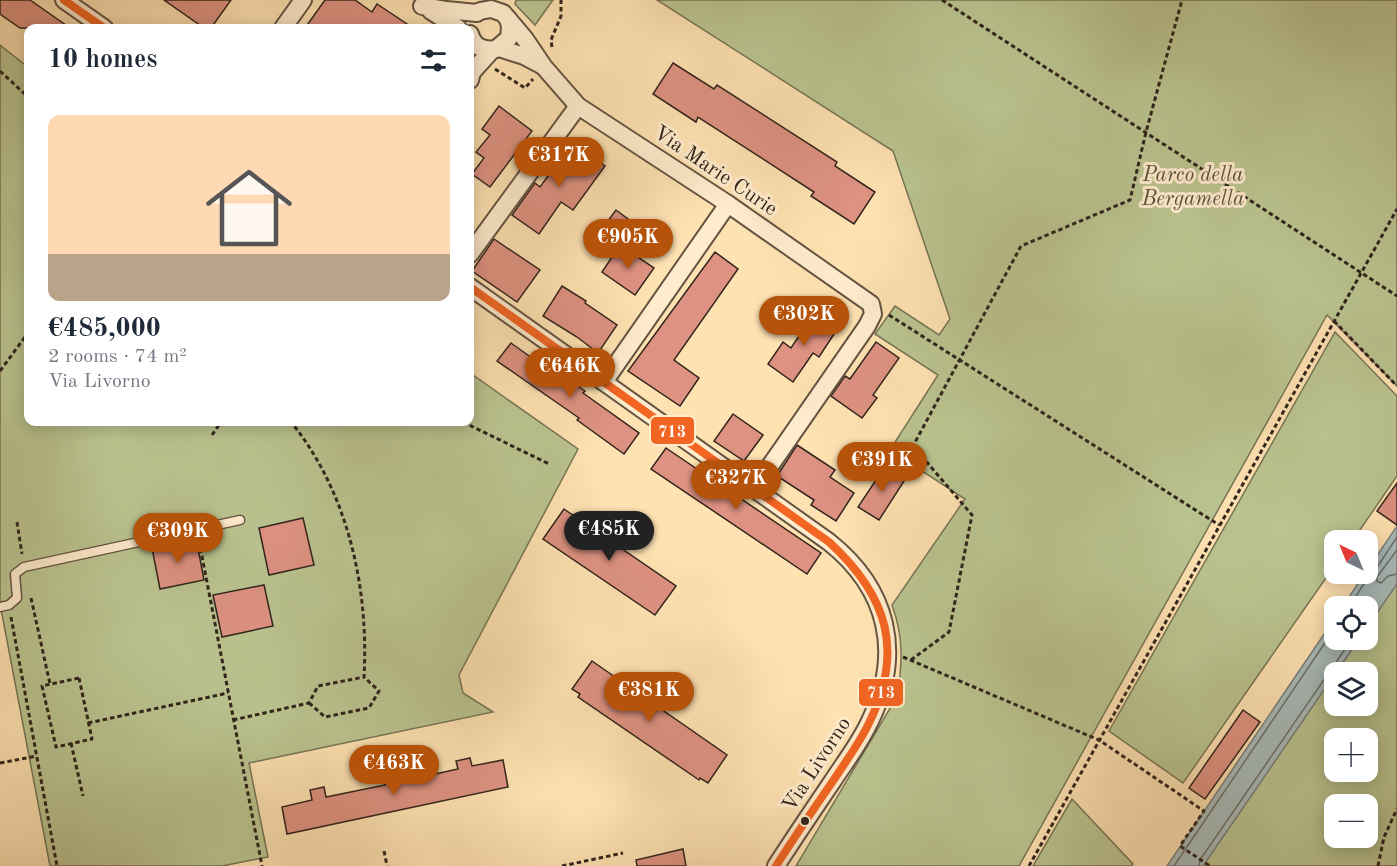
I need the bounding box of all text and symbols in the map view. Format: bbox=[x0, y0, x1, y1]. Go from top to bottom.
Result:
icon: filters bbox=[417, 44, 450, 77]
text: 10 homes bbox=[48, 47, 157, 73]
street label: Via Marie Curie bbox=[650, 122, 781, 220]
pin: €317K bbox=[517, 137, 601, 188]
text: €317K bbox=[528, 146, 590, 166]
icon: home bbox=[195, 154, 303, 262]
park label: Parco della Bergamella bbox=[1141, 165, 1244, 210]
pin: €905K bbox=[586, 219, 670, 270]
text: €905K bbox=[597, 228, 659, 248]
pin: €302K bbox=[762, 296, 846, 347]
text: €302K bbox=[773, 305, 835, 325]
text: €485,000 bbox=[48, 316, 161, 342]
text: 2 rooms · 74 m² bbox=[48, 347, 187, 367]
pin: €646K bbox=[528, 348, 612, 399]
text: €646K bbox=[539, 357, 601, 377]
text: Via Livorno bbox=[48, 372, 151, 392]
line badge: 713 bbox=[650, 416, 695, 445]
text: 713 bbox=[658, 425, 686, 441]
pin: €391K bbox=[840, 442, 924, 493]
text: €391K bbox=[851, 451, 913, 471]
pin: €327K bbox=[694, 460, 778, 511]
text: €327K bbox=[705, 469, 767, 489]
pin: €485K bbox=[567, 511, 651, 562]
pin: €309K bbox=[136, 513, 220, 564]
text: €485K bbox=[578, 520, 640, 540]
text: €309K bbox=[147, 522, 209, 542]
north arrow bbox=[1324, 530, 1378, 584]
map controls bbox=[1324, 530, 1378, 848]
button: locate bbox=[1324, 596, 1378, 650]
button: layers bbox=[1324, 662, 1378, 716]
pin: €381K bbox=[607, 672, 691, 723]
line badge: 713 bbox=[858, 678, 904, 707]
text: €381K bbox=[618, 681, 680, 701]
text: 713 bbox=[867, 686, 895, 702]
street label: Via Livorno bbox=[779, 714, 855, 816]
button: + bbox=[1324, 728, 1378, 782]
pin: €463K bbox=[352, 745, 436, 796]
text: €463K bbox=[363, 754, 425, 774]
button: − bbox=[1324, 794, 1378, 848]
unlabelled marker bbox=[799, 815, 811, 827]

